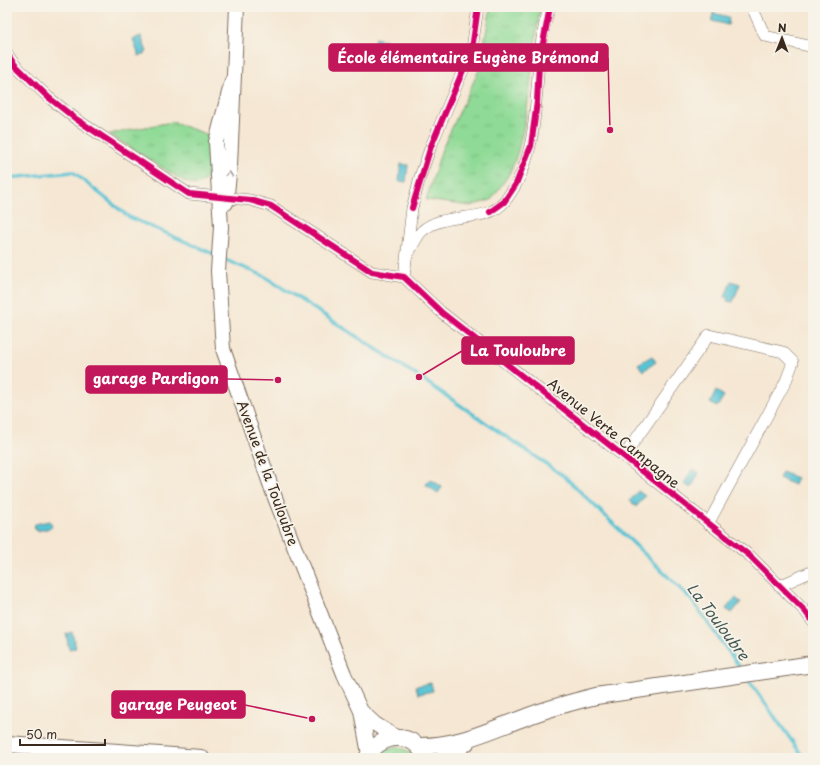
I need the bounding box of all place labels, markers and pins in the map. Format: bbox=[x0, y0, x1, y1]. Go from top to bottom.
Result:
callout: École élémentaire Eugène Brémond bbox=[329, 44, 608, 71]
callout: La Touloubre bbox=[462, 337, 574, 364]
callout: garage Pardigon bbox=[86, 366, 227, 393]
callout: garage Peugeot bbox=[112, 691, 245, 718]

